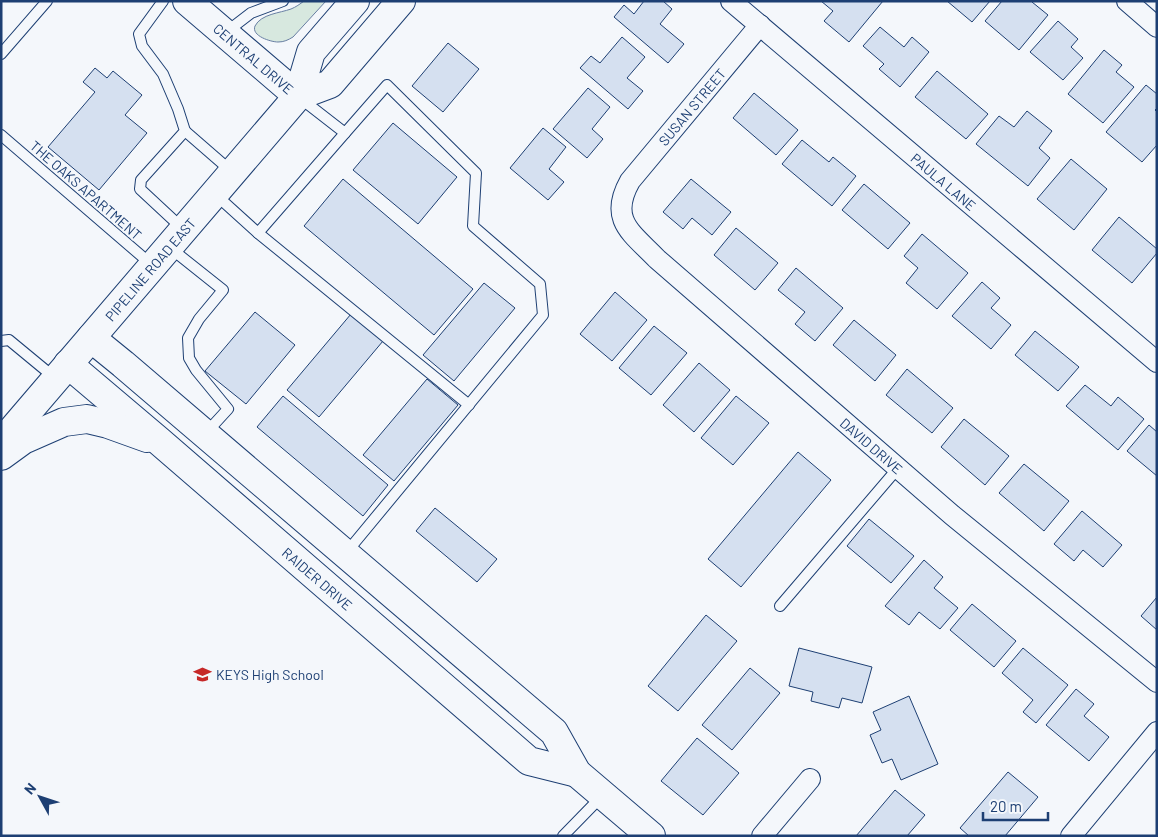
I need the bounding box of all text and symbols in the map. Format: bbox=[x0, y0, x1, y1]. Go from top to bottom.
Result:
street label: CENTRAL DRIVE bbox=[210, 19, 297, 97]
street label: SUSAN STREET bbox=[655, 65, 729, 149]
street label: THE OAKS APARTMENT bbox=[27, 137, 145, 243]
street label: PAULA LANE bbox=[908, 149, 980, 214]
street label: PIPELINE ROAD EAST bbox=[101, 214, 199, 324]
street label: DAVID DRIVE bbox=[837, 414, 906, 477]
street label: RAIDER DRIVE bbox=[279, 543, 356, 613]
school or university icon: KEYS High School bbox=[192, 664, 212, 684]
place label: KEYS High School bbox=[216, 666, 324, 683]
north arrow bbox=[15, 772, 65, 822]
text: N bbox=[20, 779, 39, 797]
scale bar bbox=[983, 790, 1048, 822]
text: 20 m bbox=[990, 797, 1022, 815]

